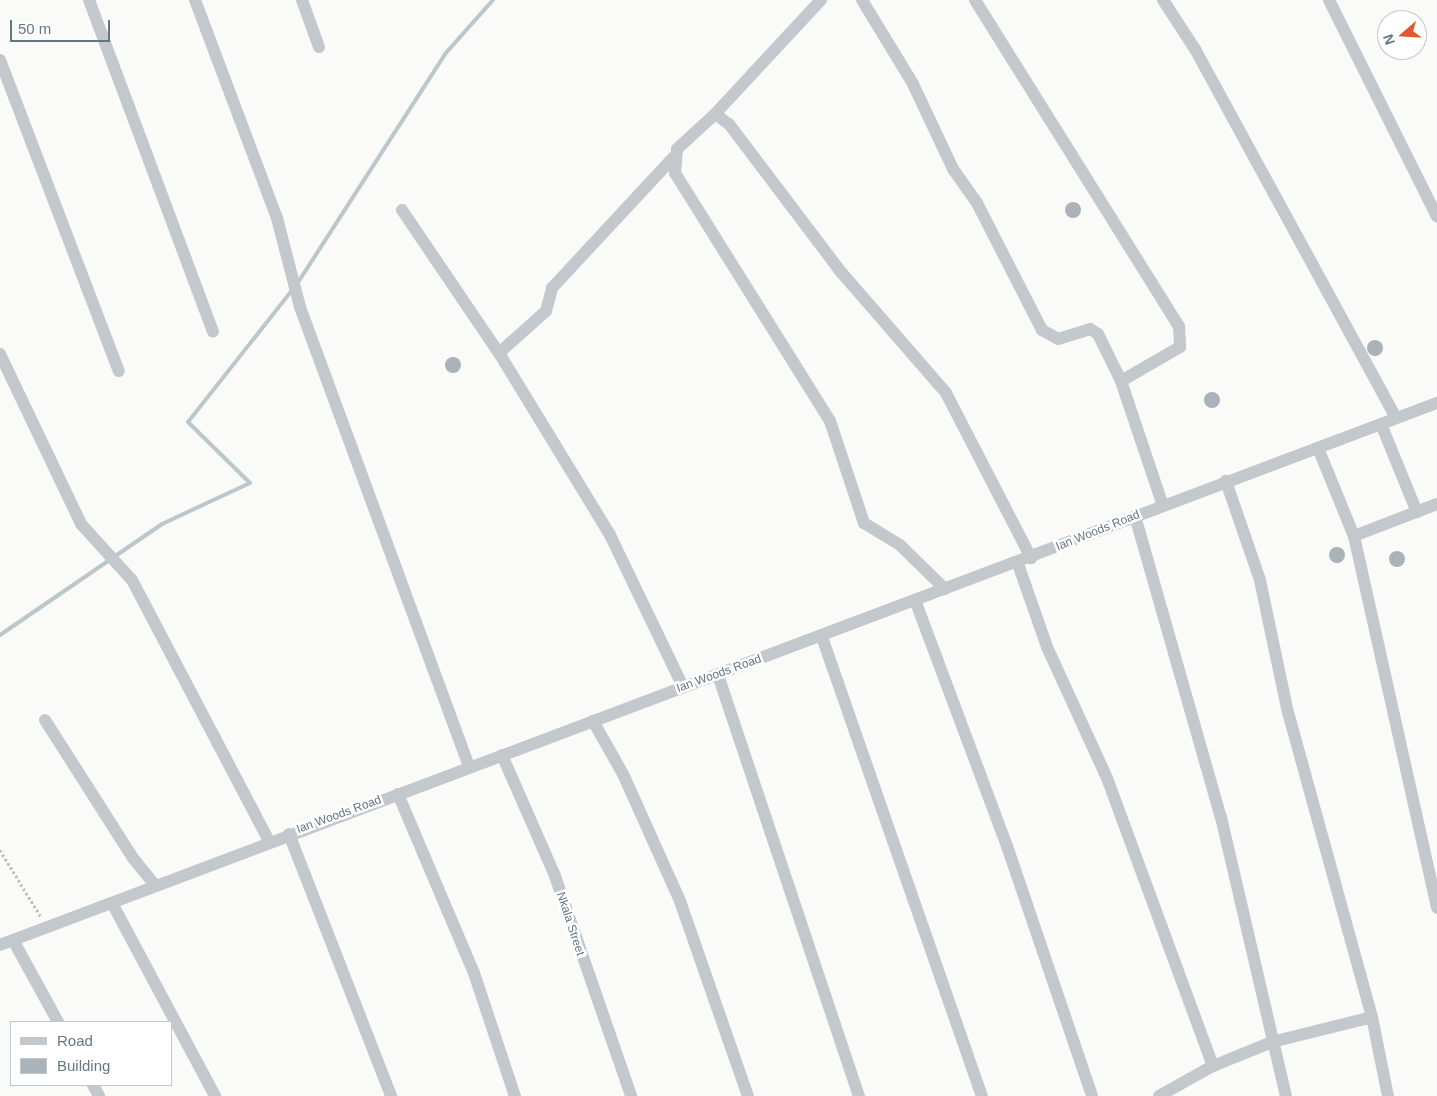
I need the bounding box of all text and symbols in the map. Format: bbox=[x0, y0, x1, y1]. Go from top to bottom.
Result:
scale bar bbox=[12, 10, 112, 42]
north arrow bbox=[1377, 10, 1427, 60]
text: 50 m bbox=[18, 20, 51, 37]
text: N bbox=[1380, 32, 1398, 47]
street label: Ian Woods Road bbox=[1054, 508, 1142, 554]
street label: Ian Woods Road bbox=[675, 652, 763, 696]
street label: Ian Woods Road bbox=[295, 793, 383, 837]
street label: Nkala Street bbox=[553, 890, 587, 958]
legend bbox=[10, 1021, 172, 1086]
text: Road bbox=[57, 1032, 93, 1049]
text: Building bbox=[57, 1057, 110, 1074]

